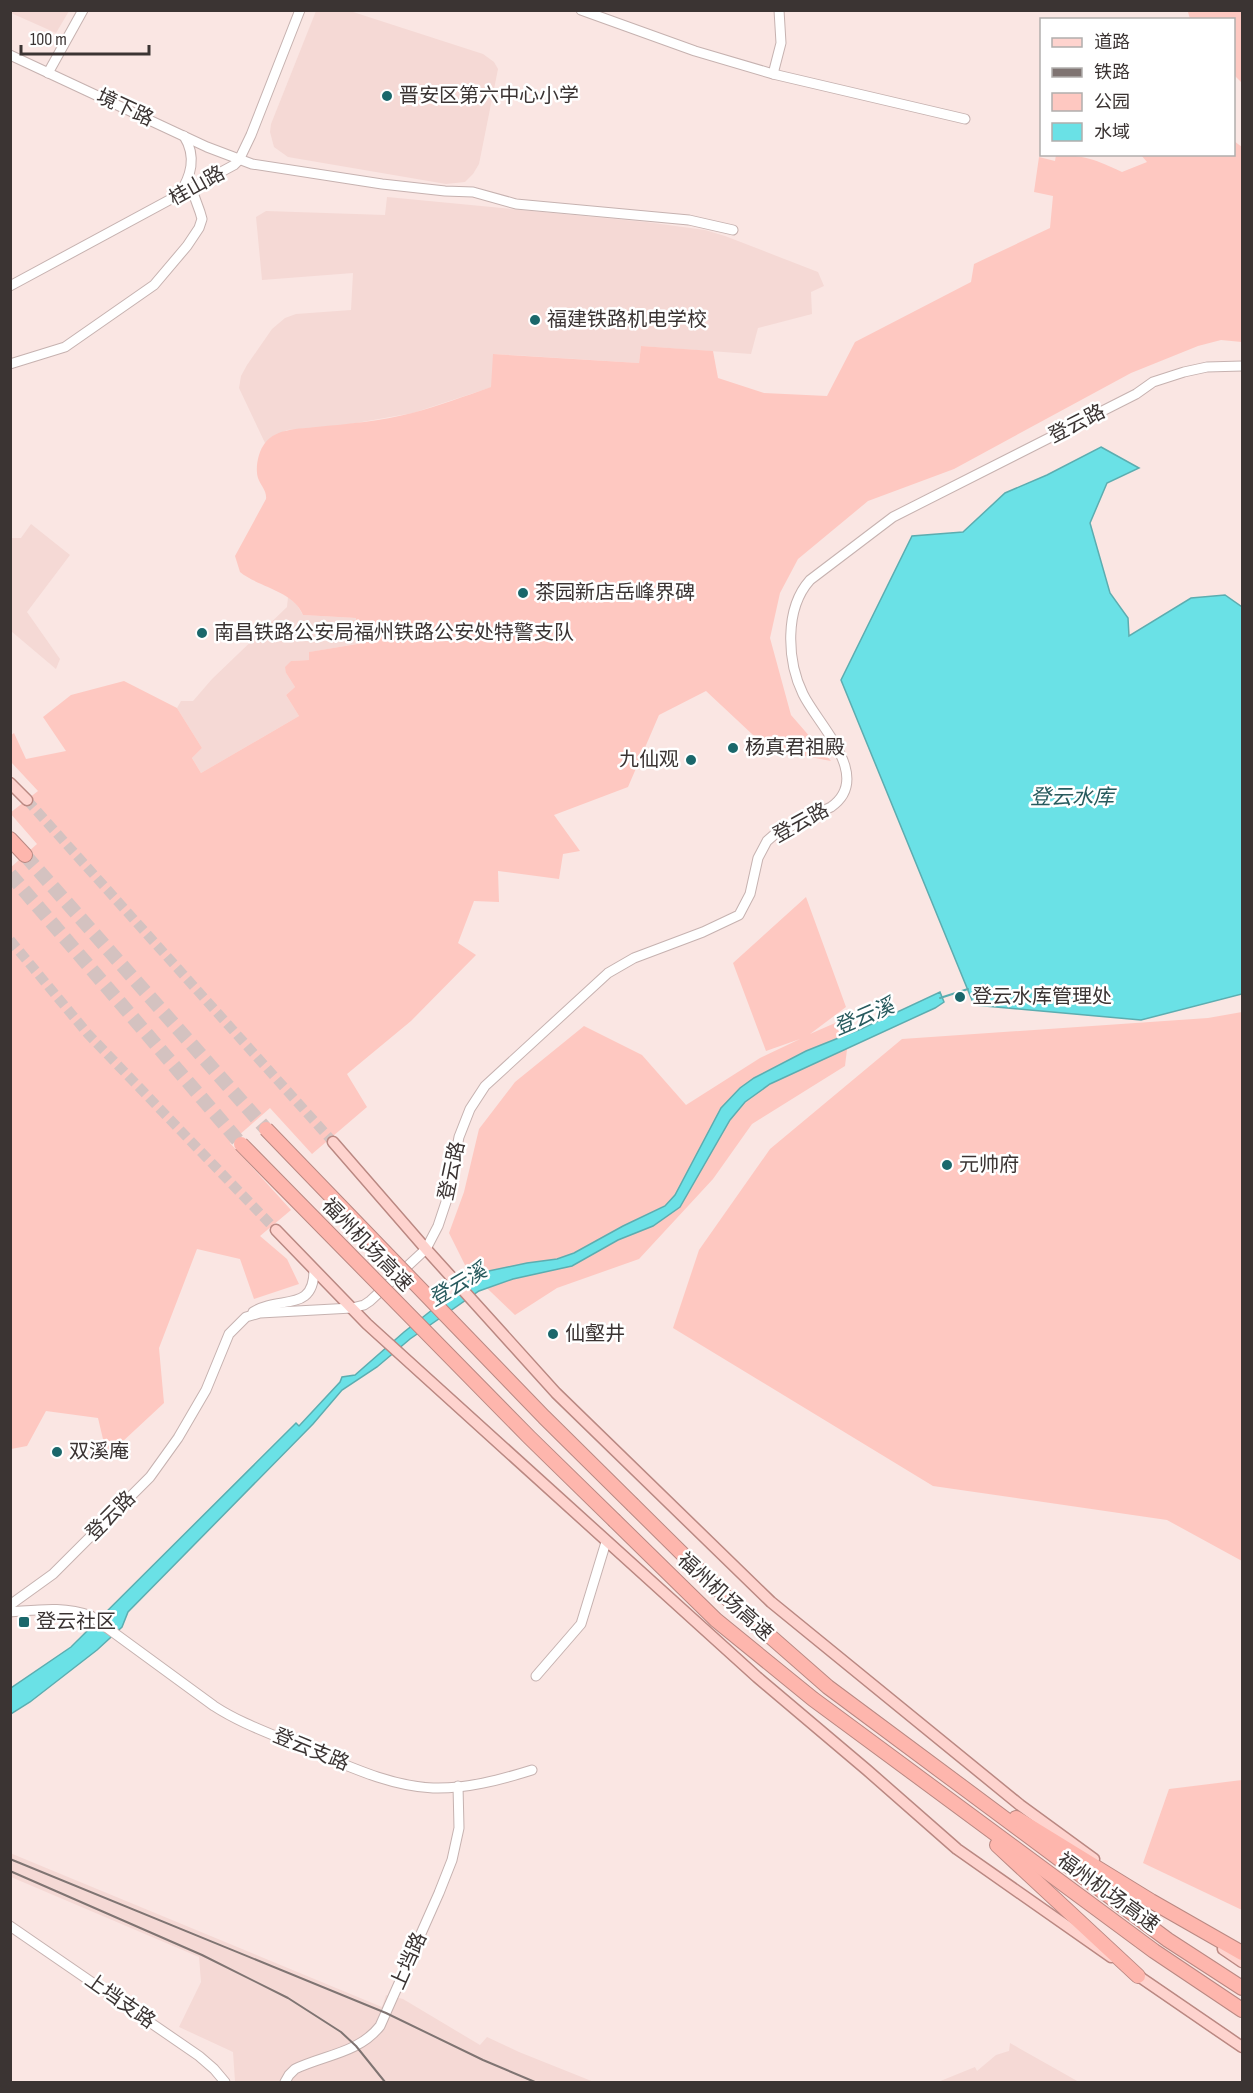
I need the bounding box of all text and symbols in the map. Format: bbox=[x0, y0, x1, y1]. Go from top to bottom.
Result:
scale bar bbox=[21, 18, 148, 56]
legend bbox=[1040, 18, 1235, 156]
text: 100 m bbox=[30, 29, 67, 50]
text: 道路 bbox=[1094, 32, 1130, 53]
text: 铁路 bbox=[1094, 62, 1130, 83]
street label: 境下路 bbox=[93, 84, 157, 132]
place label: 晋安区第六中心小学 bbox=[399, 84, 579, 108]
marker: 晋安区第六中心小学 bbox=[380, 89, 394, 103]
text: 公园 bbox=[1094, 92, 1130, 113]
text: 水域 bbox=[1094, 122, 1130, 143]
street label: 桂山路 bbox=[165, 161, 229, 211]
place label: 福建铁路机电学校 bbox=[547, 308, 707, 332]
marker: 福建铁路机电学校 bbox=[528, 313, 542, 327]
street label: 登云路 bbox=[1045, 400, 1109, 448]
place label: 茶园新店岳峰界碑 bbox=[535, 581, 695, 605]
marker: 茶园新店岳峰界碑 bbox=[516, 586, 530, 600]
place label: 南昌铁路公安局福州铁路公安处特警支队 bbox=[214, 621, 574, 645]
marker: 南昌铁路公安局福州铁路公安处特警支队 bbox=[195, 626, 209, 640]
place label: 杨真君祖殿 bbox=[745, 736, 845, 760]
marker: 杨真君祖殿 bbox=[726, 741, 740, 755]
place label: 九仙观 bbox=[619, 748, 679, 772]
marker: 九仙观 bbox=[684, 753, 698, 767]
water label: 登云水库 bbox=[1030, 785, 1117, 810]
street label: 登云路 bbox=[769, 798, 833, 848]
place label: 登云水库管理处 bbox=[972, 985, 1112, 1009]
marker: 登云水库管理处 bbox=[953, 990, 967, 1004]
water label: 登云溪 bbox=[830, 992, 900, 1041]
street label: 登云路 bbox=[434, 1139, 470, 1203]
place label: 元帅府 bbox=[959, 1153, 1019, 1177]
marker: 元帅府 bbox=[940, 1158, 954, 1172]
street label: 福州机场高速 bbox=[317, 1194, 417, 1296]
water label: 登云溪 bbox=[425, 1257, 493, 1312]
place label: 仙壑井 bbox=[565, 1322, 625, 1346]
marker: 仙壑井 bbox=[546, 1327, 560, 1341]
place label: 双溪庵 bbox=[69, 1440, 129, 1464]
marker: 双溪庵 bbox=[50, 1445, 64, 1459]
street label: 登云路 bbox=[81, 1486, 141, 1546]
street label: 福州机场高速 bbox=[672, 1548, 778, 1646]
place label: 登云社区 bbox=[36, 1610, 116, 1634]
marker: 登云社区 bbox=[17, 1615, 31, 1629]
street label: 登云支路 bbox=[269, 1724, 353, 1776]
street label: 福州机场高速 bbox=[1052, 1848, 1164, 1938]
street label: 上垱路 bbox=[386, 1929, 432, 1993]
street label: 上垱支路 bbox=[80, 1968, 160, 2034]

